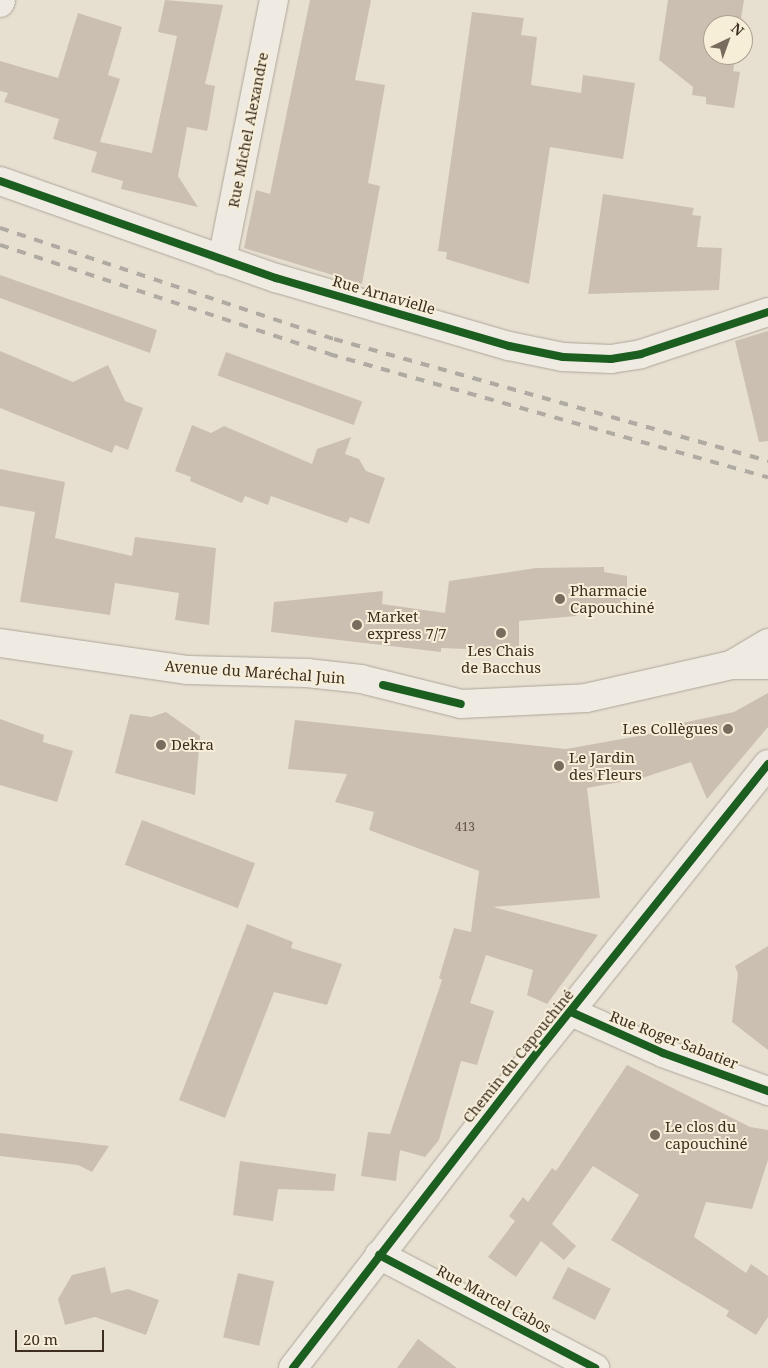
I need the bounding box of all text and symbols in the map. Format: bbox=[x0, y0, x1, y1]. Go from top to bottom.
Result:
north arrow bbox=[703, 15, 753, 65]
text: N bbox=[727, 18, 748, 40]
street label: Rue Michel Alexandre bbox=[224, 51, 272, 209]
street label: Rue Arnavielle bbox=[331, 272, 437, 318]
place label: Pharmacie Capouchiné bbox=[570, 581, 654, 616]
marker: Pharmacie Capouchiné bbox=[554, 593, 566, 605]
place label: Market express 7/7 bbox=[367, 607, 447, 642]
marker: Market express 7/7 bbox=[351, 619, 363, 631]
marker: Les Chais de Bacchus bbox=[495, 627, 507, 639]
place label: Les Chais de Bacchus bbox=[461, 641, 541, 676]
street label: Avenue du Maréchal Juin bbox=[164, 657, 346, 687]
place label: Les Collègues bbox=[622, 720, 718, 738]
marker: Les Collègues bbox=[722, 723, 734, 735]
place label: Dekra bbox=[171, 736, 214, 754]
marker: Dekra bbox=[155, 739, 167, 751]
place label: Le Jardin des Fleurs bbox=[569, 748, 642, 783]
marker: Le Jardin des Fleurs bbox=[553, 760, 565, 772]
house number: 413 bbox=[455, 820, 475, 834]
street label: Chemin du Capouchiné bbox=[459, 986, 577, 1126]
street label: Rue Roger Sabatier bbox=[607, 1007, 741, 1073]
place label: Le clos du capouchiné bbox=[665, 1117, 748, 1152]
marker: Le clos du capouchiné bbox=[649, 1129, 661, 1141]
street label: Rue Marcel Cabos bbox=[434, 1261, 554, 1337]
scale bar bbox=[18, 1320, 106, 1352]
text: 20 m bbox=[23, 1329, 58, 1349]

